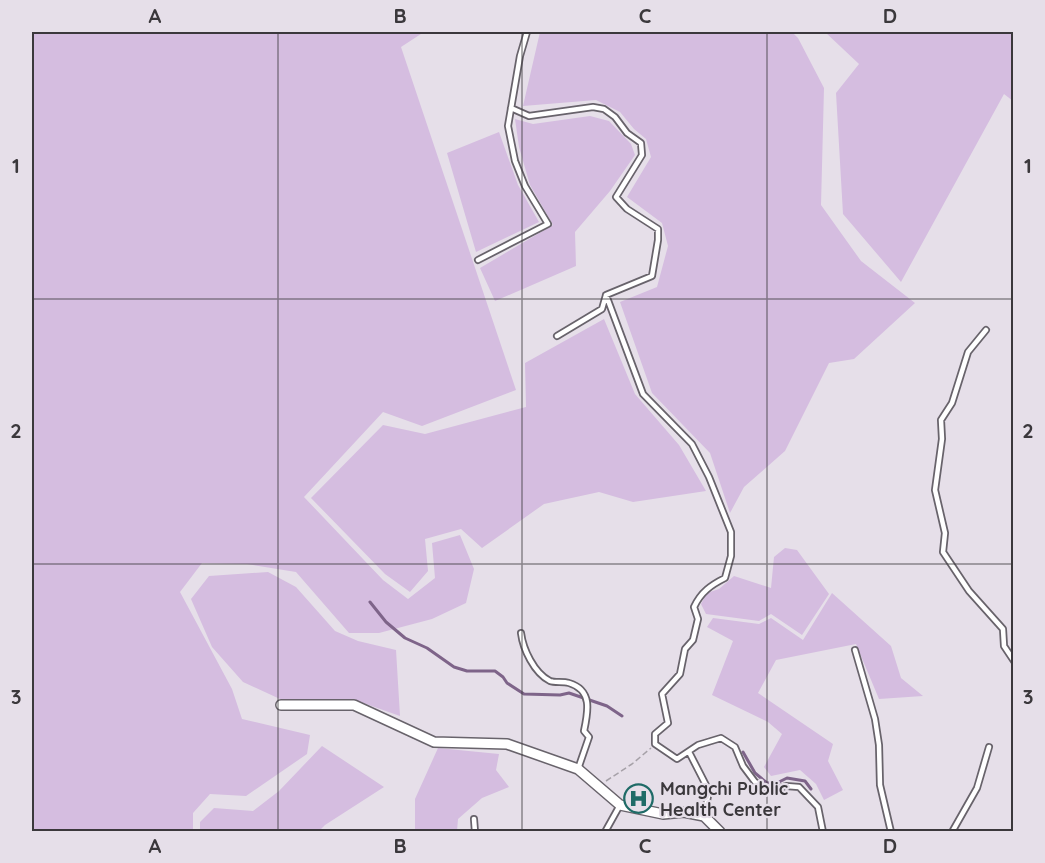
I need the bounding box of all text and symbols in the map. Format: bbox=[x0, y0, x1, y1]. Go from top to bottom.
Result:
text: A bbox=[149, 3, 162, 28]
text: B bbox=[393, 3, 407, 28]
text: C bbox=[639, 3, 652, 28]
text: D bbox=[883, 3, 897, 28]
text: 1 bbox=[12, 153, 20, 178]
text: 1 bbox=[1024, 153, 1032, 178]
text: 2 bbox=[10, 418, 22, 443]
text: 2 bbox=[1022, 418, 1034, 443]
text: 3 bbox=[11, 684, 21, 709]
text: 3 bbox=[1023, 684, 1033, 709]
place label: Mangchi Public Health Center bbox=[660, 777, 788, 821]
hospital icon: Mangchi Public Health Center bbox=[623, 782, 655, 814]
text: A bbox=[149, 833, 162, 858]
text: B bbox=[393, 833, 407, 858]
text: C bbox=[639, 833, 652, 858]
text: D bbox=[883, 833, 897, 858]

